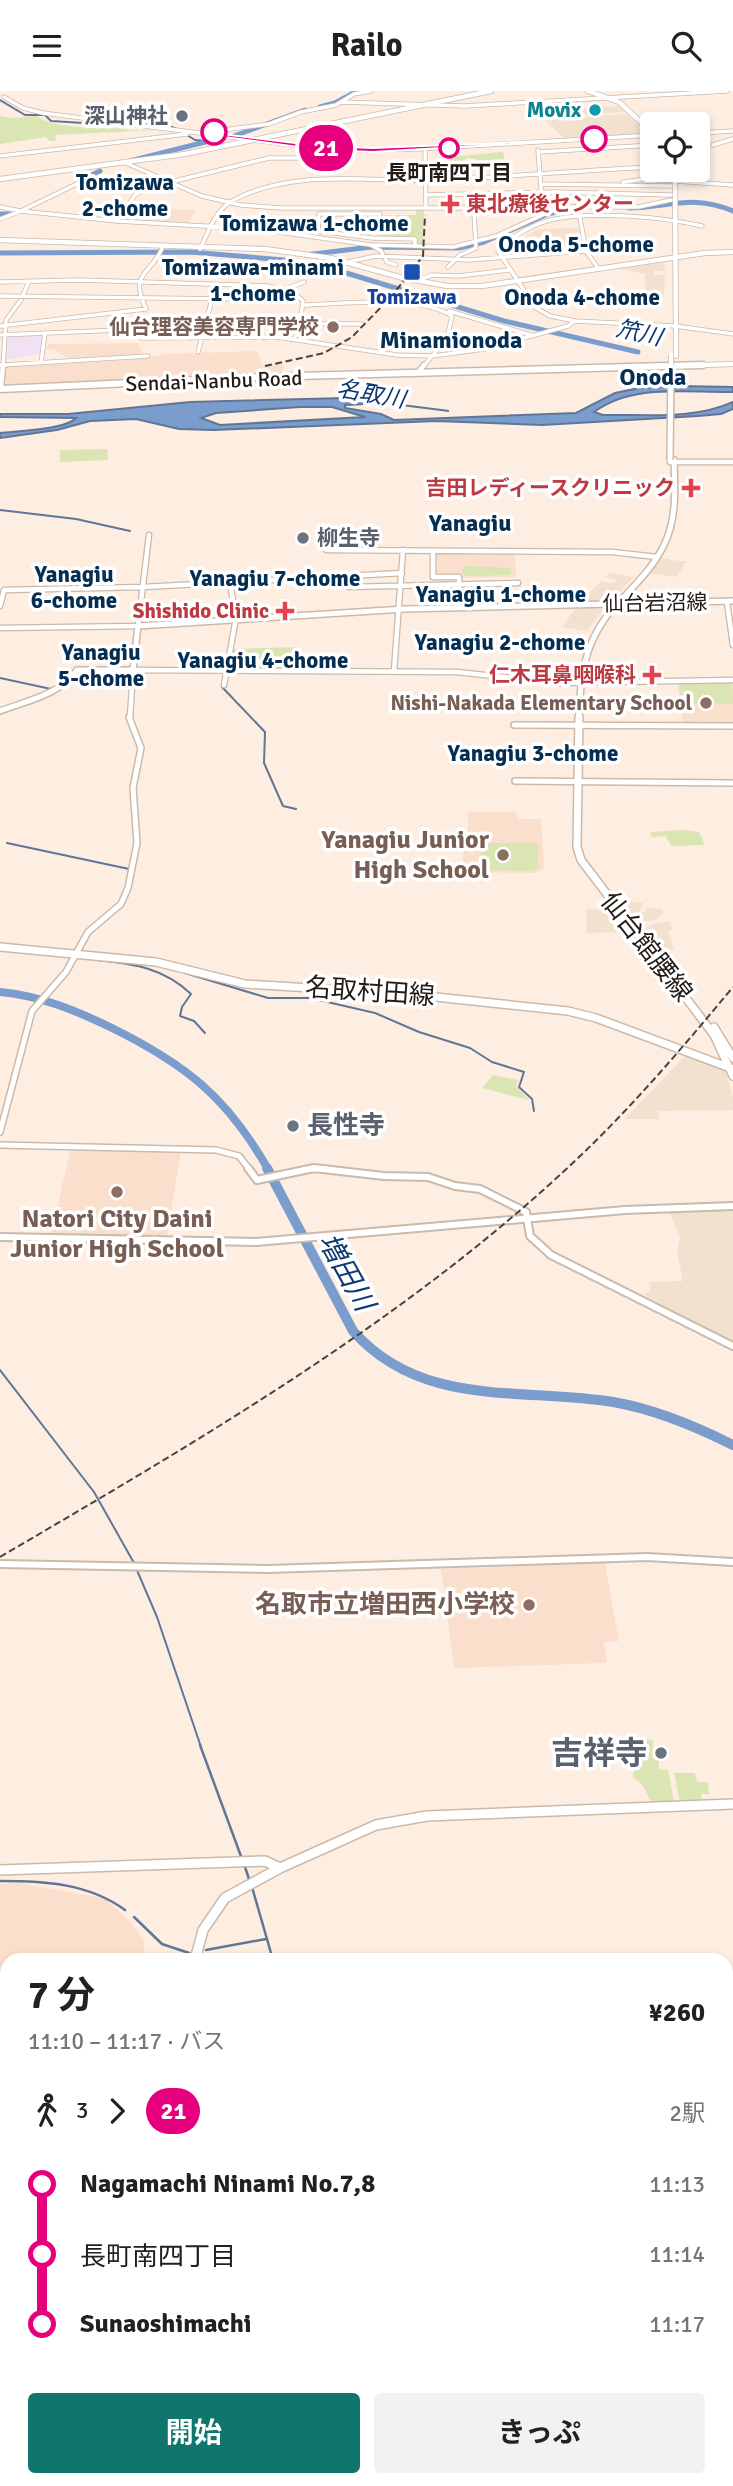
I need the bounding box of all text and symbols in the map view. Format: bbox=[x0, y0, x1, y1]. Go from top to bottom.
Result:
text: Railo bbox=[331, 26, 402, 65]
icon: menu bbox=[28, 27, 66, 65]
icon: search bbox=[667, 27, 705, 65]
place label: Movix bbox=[527, 97, 582, 123]
marker: Movix bbox=[587, 102, 603, 118]
place label: 深山神社 bbox=[84, 103, 168, 129]
marker: 深山神社 bbox=[174, 108, 190, 124]
map controls bbox=[640, 112, 710, 182]
button: locate bbox=[640, 112, 710, 182]
unlabelled marker bbox=[201, 119, 227, 145]
line badge: 21 bbox=[294, 125, 358, 171]
unlabelled marker bbox=[581, 126, 607, 152]
text: 21 bbox=[313, 133, 339, 163]
marker: 長町南四丁目 bbox=[439, 138, 459, 158]
place label: 長町南四丁目 bbox=[386, 160, 512, 186]
district label: Tomizawa 2-chome bbox=[76, 168, 174, 223]
place label: 東北療後センター bbox=[466, 191, 634, 217]
marker: 東北療後センター bbox=[440, 194, 460, 214]
district label: Tomizawa 1-chome bbox=[219, 209, 409, 238]
district label: Onoda 5-chome bbox=[498, 230, 654, 259]
district label: Tomizawa-minami 1-chome bbox=[162, 253, 344, 308]
marker: Tomizawa bbox=[402, 262, 422, 282]
district label: Onoda 4-chome bbox=[504, 283, 660, 312]
place label: Tomizawa bbox=[367, 284, 457, 310]
place label: 仙台理容美容専門学校 bbox=[109, 314, 319, 340]
water label: 笊川 bbox=[613, 314, 668, 353]
marker: 仙台理容美容専門学校 bbox=[325, 319, 341, 335]
district label: Minamionoda bbox=[380, 325, 522, 355]
district label: Onoda bbox=[620, 362, 686, 392]
street label: Sendai-Nanbu Road bbox=[125, 365, 303, 397]
water label: 名取川 bbox=[335, 374, 410, 415]
place label: 吉田レディースクリニック bbox=[426, 475, 675, 501]
marker: 吉田レディースクリニック bbox=[681, 478, 701, 498]
district label: Yanagiu bbox=[428, 508, 511, 538]
place label: 柳生寺 bbox=[317, 525, 380, 551]
marker: 柳生寺 bbox=[295, 530, 311, 546]
district label: Yanagiu 6-chome bbox=[31, 560, 117, 615]
district label: Yanagiu 7-chome bbox=[189, 564, 360, 593]
district label: Yanagiu 1-chome bbox=[415, 580, 586, 609]
street label: 仙台岩沼線 bbox=[602, 589, 708, 617]
place label: Shishido Clinic bbox=[133, 598, 269, 624]
marker: Shishido Clinic bbox=[275, 601, 295, 621]
district label: Yanagiu 2-chome bbox=[414, 628, 585, 657]
district label: Yanagiu 5-chome bbox=[58, 638, 144, 693]
district label: Yanagiu 4-chome bbox=[177, 646, 348, 675]
place label: 仁木耳鼻咽喉科 bbox=[489, 662, 636, 688]
marker: 仁木耳鼻咽喉科 bbox=[642, 665, 662, 685]
place label: Nishi-Nakada Elementary School bbox=[391, 690, 692, 716]
marker: Nishi-Nakada Elementary School bbox=[698, 695, 714, 711]
district label: Yanagiu 3-chome bbox=[447, 739, 618, 768]
place label: Yanagiu Junior High School bbox=[320, 824, 490, 886]
marker: Yanagiu Junior High School bbox=[495, 847, 511, 863]
street label: 仙台館腰線 bbox=[593, 886, 699, 1008]
street label: 名取村田線 bbox=[304, 972, 436, 1012]
place label: 長性寺 bbox=[307, 1110, 385, 1142]
marker: 長性寺 bbox=[285, 1118, 301, 1134]
marker: Natori City Daini Junior High School bbox=[109, 1184, 125, 1200]
place label: Natori City Daini Junior High School bbox=[10, 1203, 224, 1265]
water label: 増田川 bbox=[311, 1227, 383, 1320]
place label: 名取市立増田西小学校 bbox=[255, 1589, 515, 1621]
marker: 名取市立増田西小学校 bbox=[521, 1597, 537, 1613]
place label: 吉祥寺 bbox=[551, 1734, 647, 1773]
marker: 吉祥寺 bbox=[653, 1745, 669, 1761]
text: 7 分 bbox=[28, 1972, 95, 2019]
text: ¥260 bbox=[649, 1997, 705, 2029]
text: 11:10 – 11:17 · バス bbox=[28, 2027, 225, 2056]
icon: walk bbox=[28, 2092, 66, 2130]
icon: forward bbox=[98, 2092, 136, 2130]
text: 3 bbox=[76, 2096, 88, 2125]
text: 21 bbox=[160, 2096, 186, 2126]
text: 2駅 bbox=[670, 2099, 705, 2128]
text: Nagamachi Ninami No.7,8 bbox=[80, 2168, 375, 2200]
text: 11:13 bbox=[649, 2170, 705, 2199]
text: 11:14 bbox=[649, 2240, 705, 2269]
text: 長町南四丁目 bbox=[80, 2241, 236, 2273]
text: Sunaoshimachi bbox=[80, 2308, 252, 2340]
text: 11:17 bbox=[649, 2310, 705, 2339]
button: 開始 bbox=[28, 2393, 360, 2473]
button: きっぷ bbox=[374, 2393, 705, 2473]

